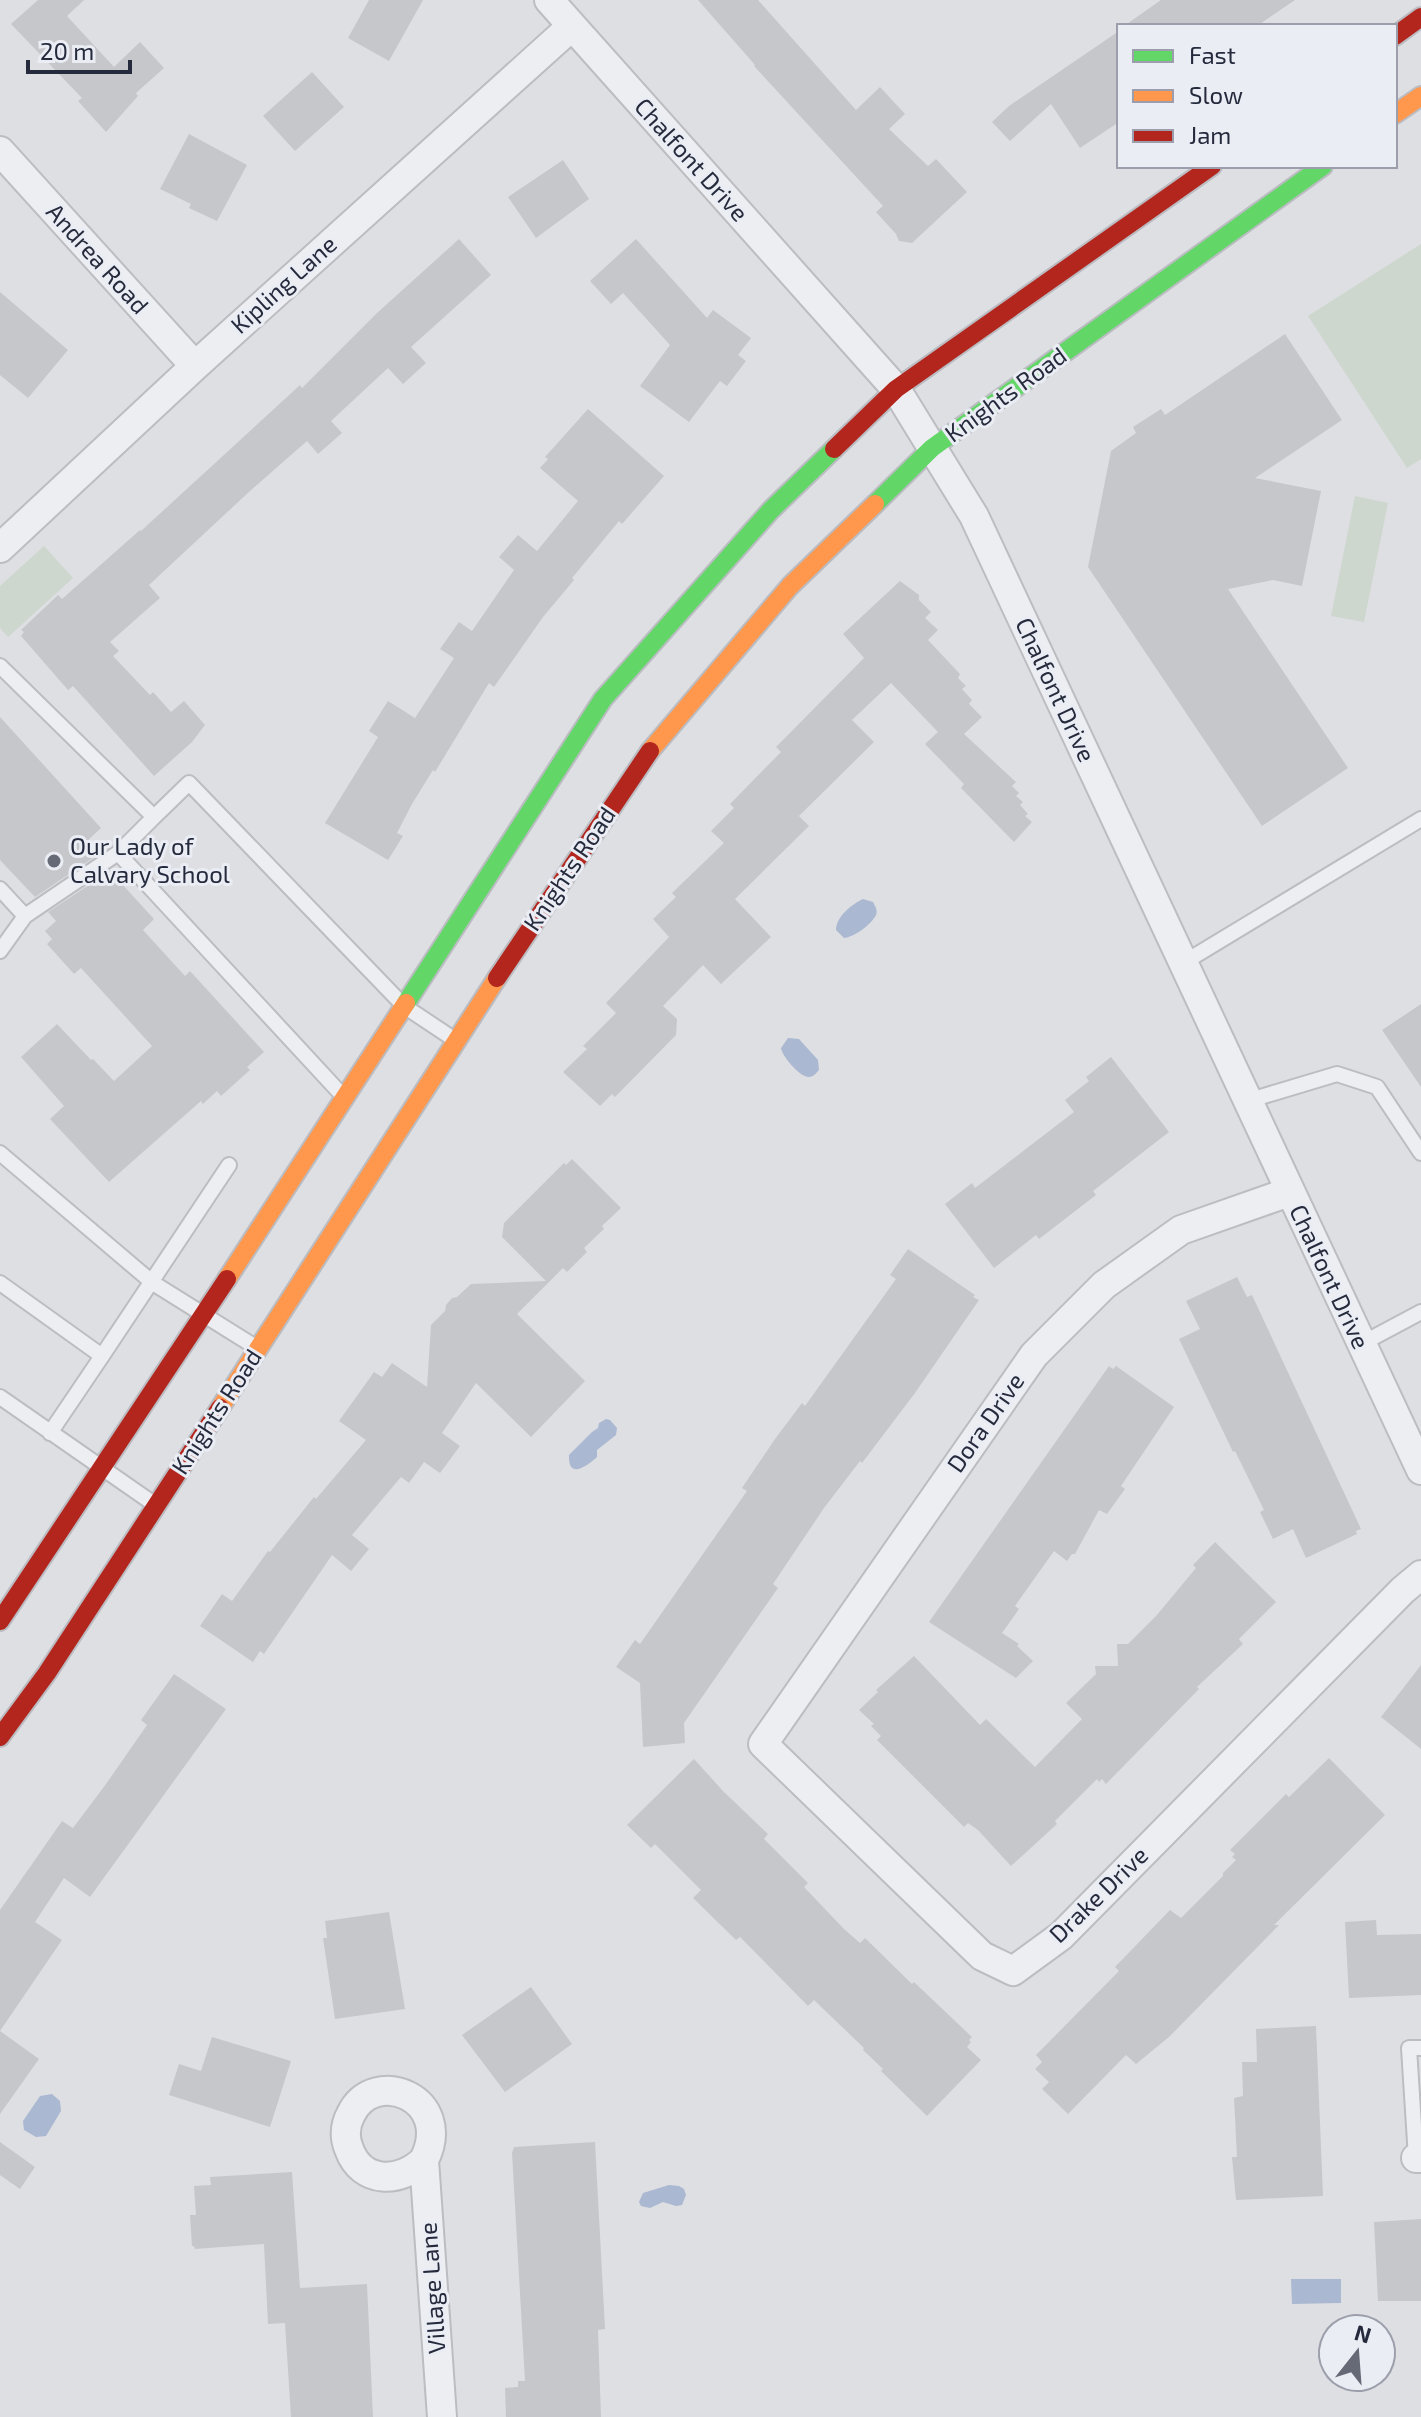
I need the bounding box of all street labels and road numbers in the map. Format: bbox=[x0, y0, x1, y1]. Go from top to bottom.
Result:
street label: Chalfont Drive bbox=[629, 91, 755, 227]
street label: Andrea Road bbox=[41, 197, 155, 319]
street label: Kipling Lane bbox=[224, 229, 342, 339]
street label: Knights Road bbox=[939, 340, 1072, 448]
street label: Chalfont Drive bbox=[1010, 613, 1102, 766]
street label: Knights Road bbox=[517, 801, 621, 936]
street label: Chalfont Drive bbox=[1284, 1200, 1376, 1353]
street label: Knights Road bbox=[165, 1343, 267, 1479]
street label: Dora Drive bbox=[940, 1367, 1030, 1477]
street label: Drake Drive bbox=[1043, 1840, 1153, 1948]
street label: Village Lane bbox=[412, 2221, 451, 2355]

